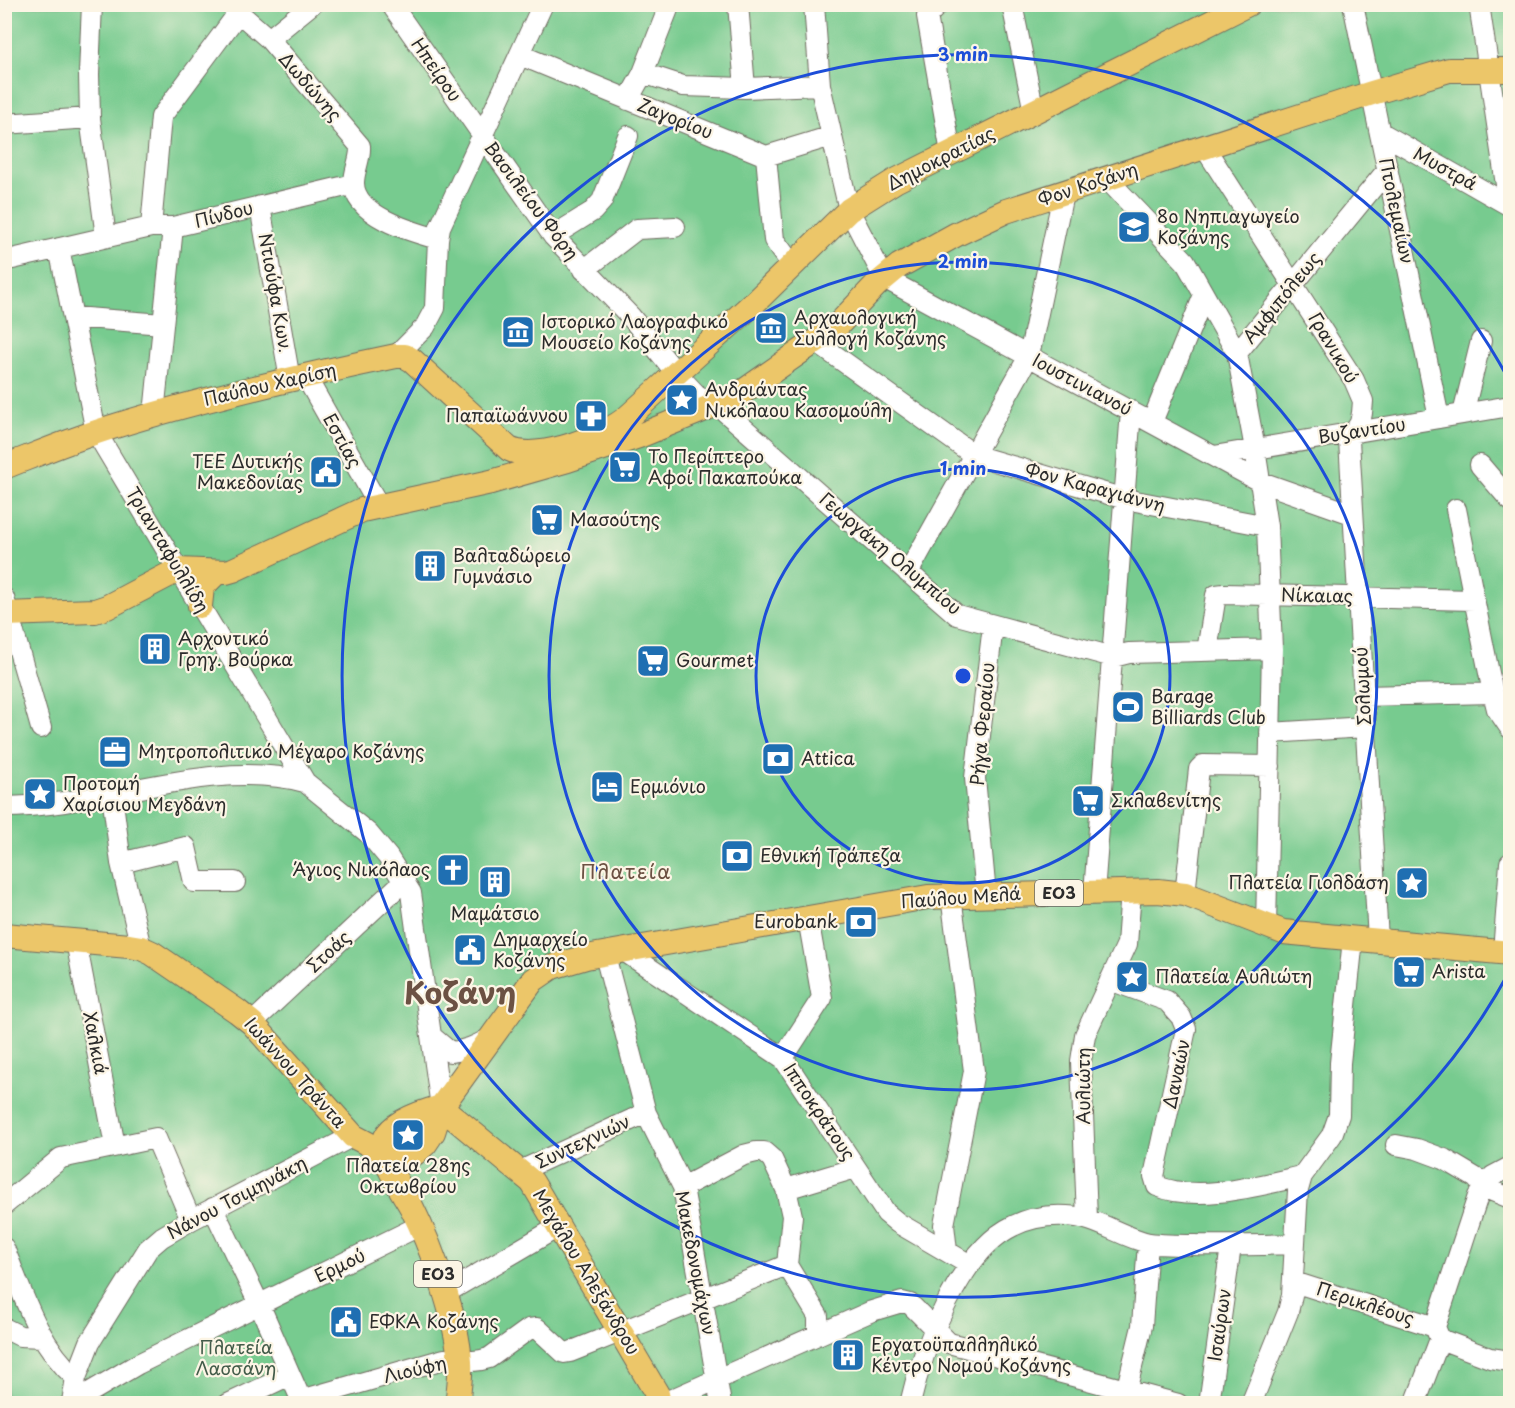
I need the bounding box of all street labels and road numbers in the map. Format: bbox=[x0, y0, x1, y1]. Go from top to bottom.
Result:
street label: Ηπείρου bbox=[405, 32, 469, 107]
street label: Δωδώνης bbox=[273, 45, 349, 127]
street label: Ζαγορίου bbox=[634, 90, 717, 145]
street label: Δημοκρατίας bbox=[882, 119, 999, 196]
street label: Βασιλείου Φόρη bbox=[478, 135, 586, 265]
street label: Μυστρά bbox=[1409, 139, 1483, 196]
street label: Φον Κοζάνη bbox=[1034, 155, 1141, 212]
street label: Πτολεμαίων bbox=[1373, 155, 1422, 266]
street label: Πίνδου bbox=[191, 193, 256, 234]
street label: Ντιούφα Κων. bbox=[253, 231, 300, 355]
street label: Αμφιπόλεως bbox=[1235, 245, 1326, 349]
street label: Γρανικού bbox=[1303, 307, 1366, 388]
street label: Ιουστινιανού bbox=[1028, 346, 1137, 421]
street label: Παύλου Χαρίση bbox=[201, 355, 339, 412]
street label: Εστίας bbox=[317, 408, 369, 473]
street label: Βυζαντίου bbox=[1316, 409, 1407, 450]
street label: Φον Καραγιάννη bbox=[1022, 455, 1169, 518]
street label: Τριανταφυλλίδη bbox=[120, 481, 217, 617]
street label: Γεωργάκη Ολυμπίου bbox=[814, 485, 968, 620]
street label: Νίκαιας bbox=[1281, 580, 1353, 609]
street label: Σολωμού bbox=[1346, 646, 1377, 726]
street label: Ρήγα Φεραίου bbox=[963, 661, 1000, 787]
street label: Παύλου Μελά bbox=[900, 879, 1022, 914]
road number: ΕΟ3 bbox=[1035, 880, 1083, 906]
street label: Στοάς bbox=[300, 924, 356, 978]
street label: Χαλκιά bbox=[77, 1009, 116, 1077]
street label: Ιωάννου Τράντα bbox=[239, 1011, 353, 1134]
street label: Δαναών bbox=[1155, 1036, 1196, 1111]
street label: Αυλιώτη bbox=[1069, 1047, 1096, 1125]
street label: Ιπποκράτους bbox=[778, 1057, 863, 1165]
street label: Συντεχνιών bbox=[531, 1107, 634, 1174]
street label: Νάνου Τσιμηνάκη bbox=[162, 1148, 311, 1245]
street label: Μεγάλου Αλεξάνδρου bbox=[527, 1183, 648, 1359]
street label: Μακεδονομάχων bbox=[669, 1188, 724, 1337]
street label: Ερμού bbox=[309, 1241, 369, 1289]
road number: ΕΟ3 bbox=[414, 1261, 462, 1287]
street label: Περικλέους bbox=[1313, 1274, 1418, 1331]
street label: Ισαύρων bbox=[1200, 1287, 1237, 1363]
street label: Λιούφη bbox=[380, 1348, 449, 1389]

